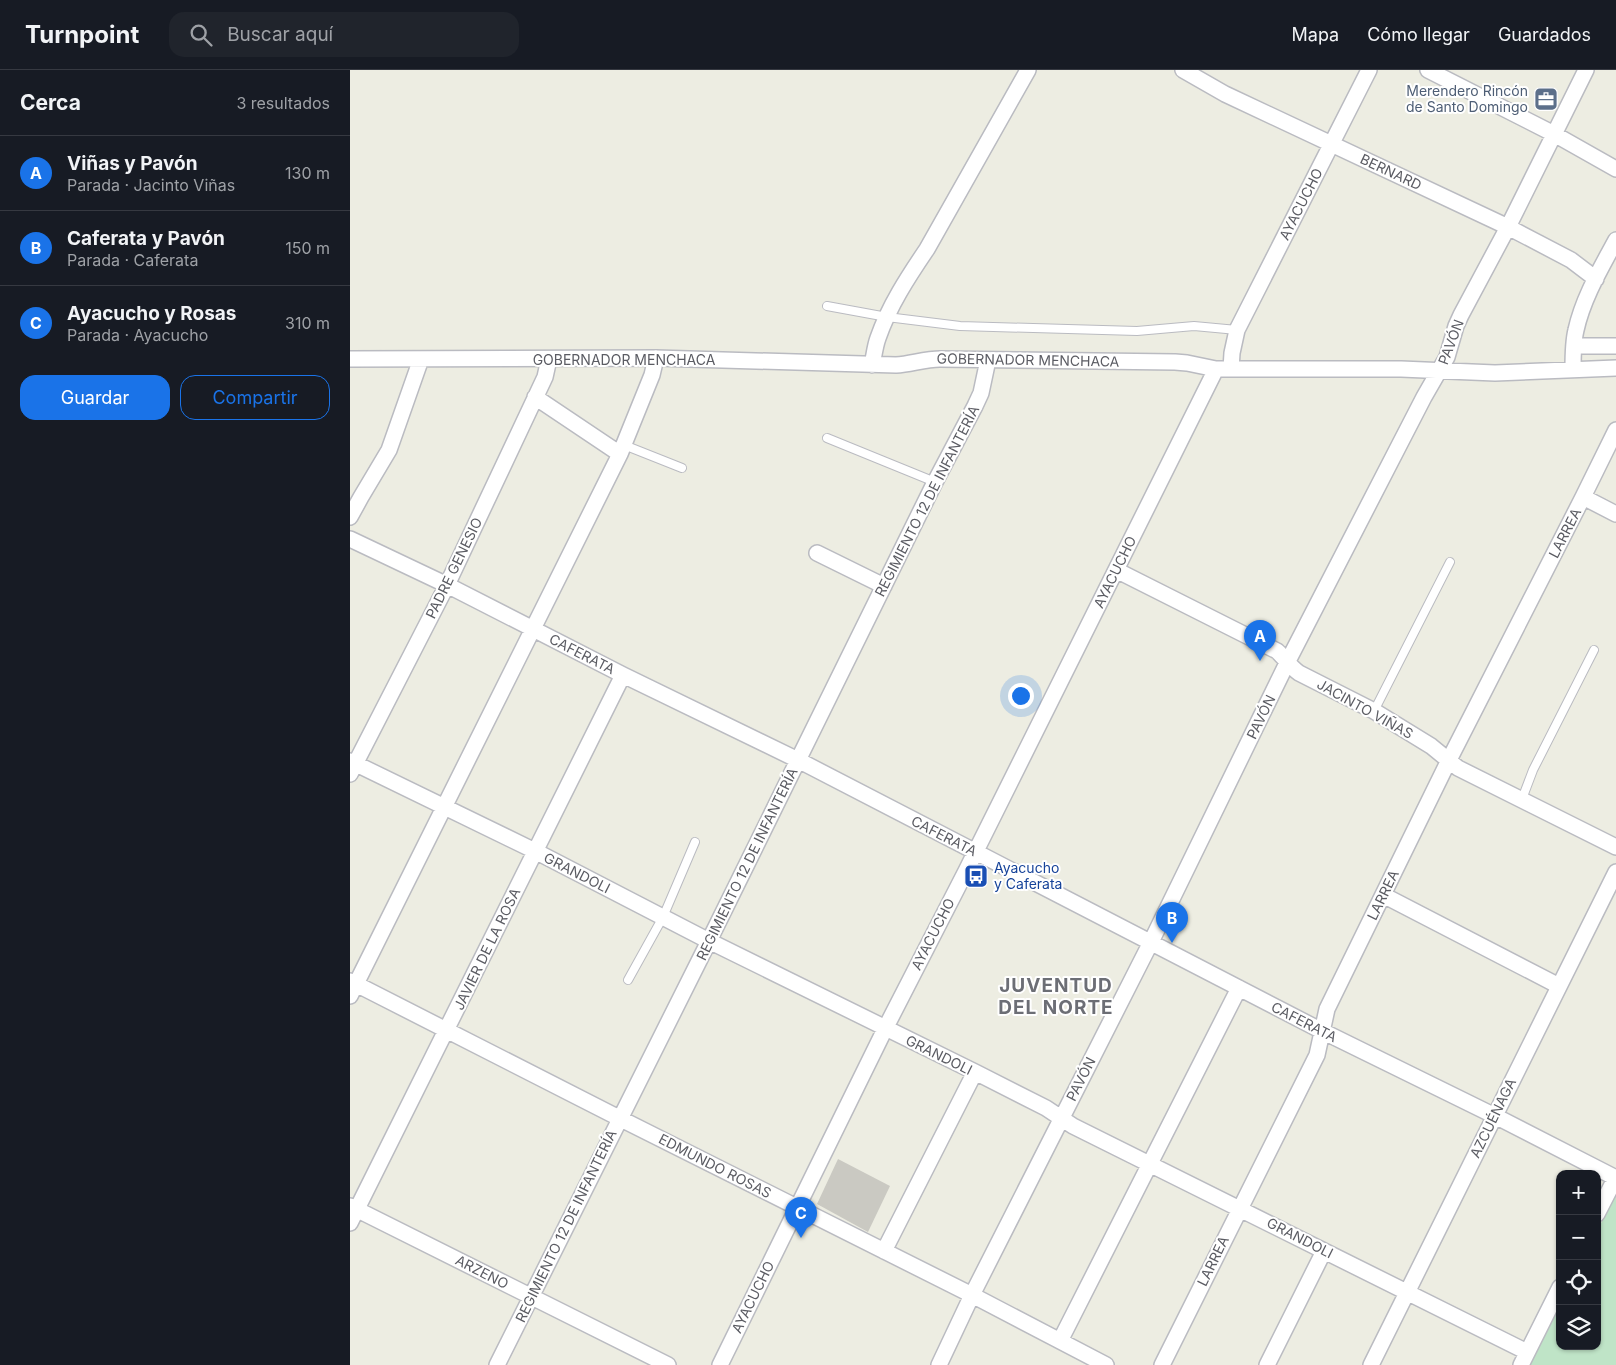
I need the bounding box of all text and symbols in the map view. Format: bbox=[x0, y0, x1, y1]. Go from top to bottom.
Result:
search box bbox=[169, 12, 519, 57]
text: Turnpoint bbox=[25, 20, 139, 49]
icon: search bbox=[187, 21, 215, 49]
text: Buscar aquí bbox=[227, 23, 333, 46]
text: Mapa bbox=[1292, 24, 1339, 45]
text: Cómo llegar bbox=[1367, 24, 1470, 45]
text: Guardados bbox=[1498, 24, 1591, 45]
place label: Merendero Rincón de Santo Domingo bbox=[1406, 82, 1528, 115]
office icon: Merendero Rincón de Santo Domingo bbox=[1533, 86, 1559, 112]
text: Cerca bbox=[20, 90, 81, 115]
text: 3 resultados bbox=[236, 93, 330, 113]
street label: BERNARD bbox=[1358, 150, 1425, 193]
text: Viñas y Pavón bbox=[67, 152, 198, 175]
text: A bbox=[30, 163, 42, 183]
text: 130 m bbox=[285, 163, 330, 183]
street label: AYACUCHO bbox=[1275, 165, 1326, 242]
text: Parada · Jacinto Viñas bbox=[67, 175, 235, 195]
text: Caferata y Pavón bbox=[67, 227, 225, 250]
text: B bbox=[31, 238, 41, 258]
text: 150 m bbox=[285, 238, 330, 258]
text: Parada · Caferata bbox=[67, 250, 198, 270]
text: Ayacucho y Rosas bbox=[67, 302, 237, 325]
text: C bbox=[30, 313, 42, 333]
text: 310 m bbox=[285, 313, 330, 333]
street label: PAVÓN bbox=[1434, 317, 1467, 367]
text: Parada · Ayacucho bbox=[67, 325, 208, 345]
street label: GOBERNADOR MENCHACA bbox=[937, 349, 1120, 370]
street label: GOBERNADOR MENCHACA bbox=[533, 351, 716, 368]
button: Guardar bbox=[20, 375, 170, 420]
button: Compartir bbox=[180, 375, 330, 420]
street label: REGIMIENTO 12 DE INFANTERÍA bbox=[871, 402, 982, 599]
street label: LARREA bbox=[1545, 505, 1584, 561]
street label: PADRE GENESIO bbox=[422, 514, 485, 621]
street label: AYACUCHO bbox=[1090, 533, 1139, 611]
pin: A bbox=[1244, 620, 1276, 661]
street label: CAFERATA bbox=[547, 630, 618, 677]
street label: JACINTO VIÑAS bbox=[1314, 675, 1416, 742]
your location bbox=[1008, 683, 1034, 709]
street label: PAVÓN bbox=[1243, 692, 1279, 742]
street label: REGIMIENTO 12 DE INFANTERÍA bbox=[692, 764, 801, 963]
street label: CAFERATA bbox=[909, 812, 980, 859]
street label: GRANDOLI bbox=[541, 849, 613, 897]
place label: Ayacucho y Caferata bbox=[994, 859, 1062, 892]
bus stop icon: Ayacucho y Caferata bbox=[963, 863, 989, 889]
street label: LARREA bbox=[1363, 867, 1402, 923]
street label: JAVIER DE LA ROSA bbox=[450, 885, 524, 1013]
street label: AYACUCHO bbox=[907, 895, 958, 972]
pin: B bbox=[1156, 902, 1188, 943]
district label: JUVENTUD DEL NORTE bbox=[998, 974, 1114, 1019]
street label: CAFERATA bbox=[1269, 998, 1340, 1045]
street label: GRANDOLI bbox=[903, 1031, 975, 1078]
street label: PAVÓN bbox=[1062, 1054, 1099, 1104]
street label: AZCUÉNAGA bbox=[1466, 1075, 1519, 1160]
street label: REGIMIENTO 12 DE INFANTERÍA bbox=[511, 1126, 620, 1325]
street label: EDMUNDO ROSAS bbox=[656, 1130, 774, 1201]
map controls bbox=[1556, 1170, 1601, 1350]
button: + bbox=[1556, 1170, 1601, 1215]
pin: C bbox=[785, 1197, 817, 1238]
street label: GRANDOLI bbox=[1264, 1214, 1336, 1262]
button: − bbox=[1556, 1215, 1601, 1260]
street label: LARREA bbox=[1193, 1233, 1232, 1289]
street label: ARZENO bbox=[453, 1251, 512, 1292]
street label: AYACUCHO bbox=[728, 1258, 777, 1336]
button: locate bbox=[1556, 1260, 1601, 1305]
button: layers bbox=[1556, 1305, 1601, 1350]

